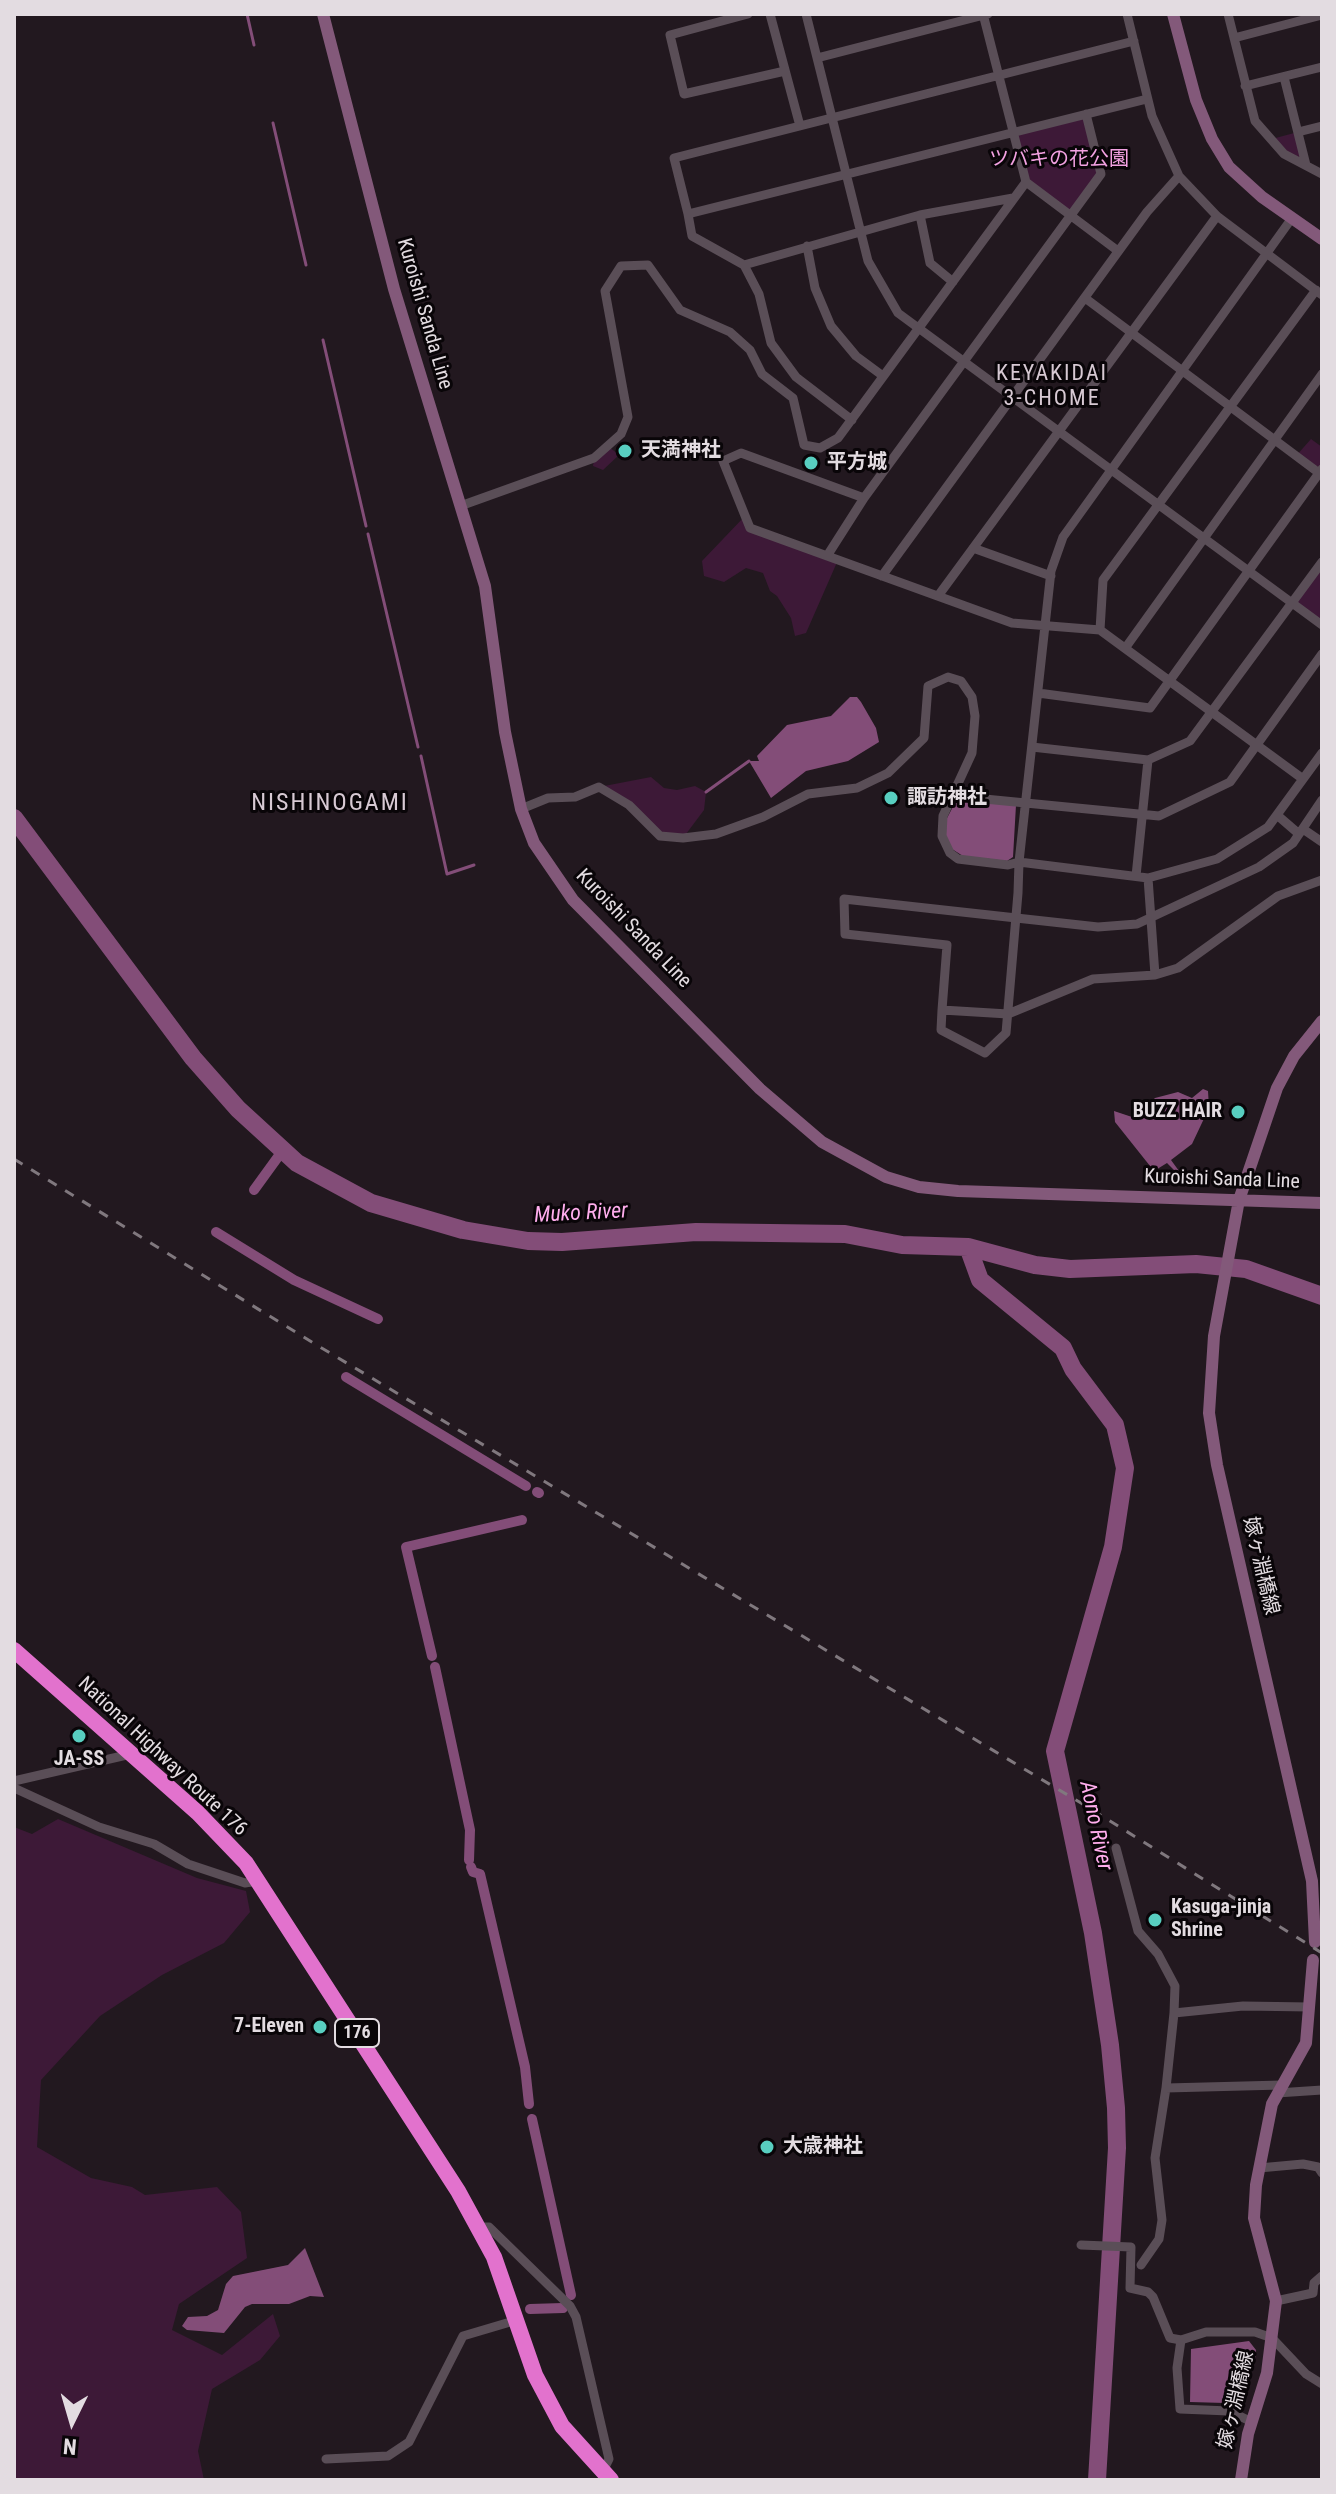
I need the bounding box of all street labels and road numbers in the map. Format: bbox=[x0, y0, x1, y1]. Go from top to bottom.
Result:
street label: Kuroishi Sanda Line bbox=[391, 236, 457, 392]
street label: Kuroishi Sanda Line bbox=[570, 865, 696, 993]
street label: Kuroishi Sanda Line bbox=[1144, 1165, 1300, 1195]
street label: 嫁ヶ淵橋線 bbox=[1237, 1515, 1283, 1617]
street label: National Highway Route 176 bbox=[72, 1672, 252, 1842]
road number: 176 bbox=[335, 2019, 379, 2047]
street label: 嫁ヶ淵橋線 bbox=[1214, 2349, 1260, 2451]

